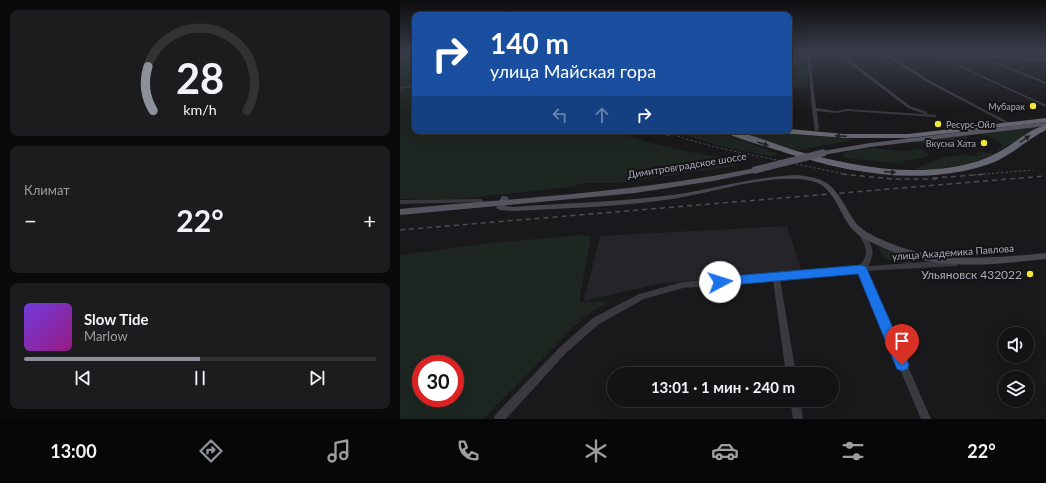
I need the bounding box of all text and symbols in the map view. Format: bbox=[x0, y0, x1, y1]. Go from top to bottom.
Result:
text: 140 m bbox=[490, 26, 569, 60]
icon: right bbox=[424, 28, 476, 80]
text: 28 bbox=[176, 53, 224, 103]
text: улица Майская гора bbox=[490, 60, 656, 82]
text: km/h bbox=[183, 101, 217, 118]
place label: Мубарак bbox=[988, 101, 1025, 112]
marker: Мубарак bbox=[1028, 101, 1038, 111]
icon: left bbox=[549, 104, 571, 126]
icon: ahead bbox=[591, 104, 613, 126]
icon: right bbox=[633, 104, 655, 126]
marker: Ресурс-Ойл bbox=[933, 119, 943, 129]
place label: Ресурс-Ойл bbox=[946, 119, 995, 130]
one-way arrow bbox=[834, 133, 847, 139]
one-way arrow bbox=[1020, 135, 1030, 143]
place label: Вкусна Хата bbox=[926, 138, 976, 149]
marker: Вкусна Хата bbox=[979, 138, 989, 148]
one-way arrow bbox=[758, 141, 770, 147]
street label: Димитровградское шоссе bbox=[627, 150, 747, 180]
one-way arrow bbox=[884, 168, 896, 175]
text: Климат bbox=[24, 182, 70, 198]
text: 22° bbox=[176, 202, 224, 238]
text: − bbox=[24, 207, 37, 234]
text: + bbox=[363, 207, 376, 234]
street label: улица Академика Павлова bbox=[892, 242, 1014, 262]
position arrow bbox=[699, 261, 741, 303]
place label: Ульяновск 432022 bbox=[921, 267, 1022, 282]
marker: Ульяновск 432022 bbox=[1025, 269, 1035, 279]
text: Slow Tide bbox=[84, 310, 149, 328]
pin bbox=[885, 324, 919, 365]
map controls bbox=[998, 327, 1034, 407]
button: sound bbox=[998, 327, 1034, 363]
text: Marlow bbox=[84, 328, 128, 344]
icon: arrive bbox=[891, 330, 913, 352]
speed limit sign: 30 bbox=[412, 355, 464, 407]
icon: previous bbox=[72, 367, 94, 389]
icon: pause bbox=[189, 367, 211, 389]
icon: next bbox=[306, 367, 328, 389]
button: layers bbox=[998, 371, 1034, 407]
text: 13:01 · 1 мин · 240 m bbox=[651, 378, 795, 396]
icon: directions bbox=[197, 437, 225, 465]
icon: music bbox=[325, 437, 353, 465]
icon: phone bbox=[454, 437, 482, 465]
icon: climate bbox=[582, 437, 610, 465]
icon: car bbox=[711, 437, 739, 465]
icon: filters bbox=[839, 437, 867, 465]
text: 13:00 bbox=[50, 440, 97, 462]
text: 22° bbox=[967, 440, 996, 462]

